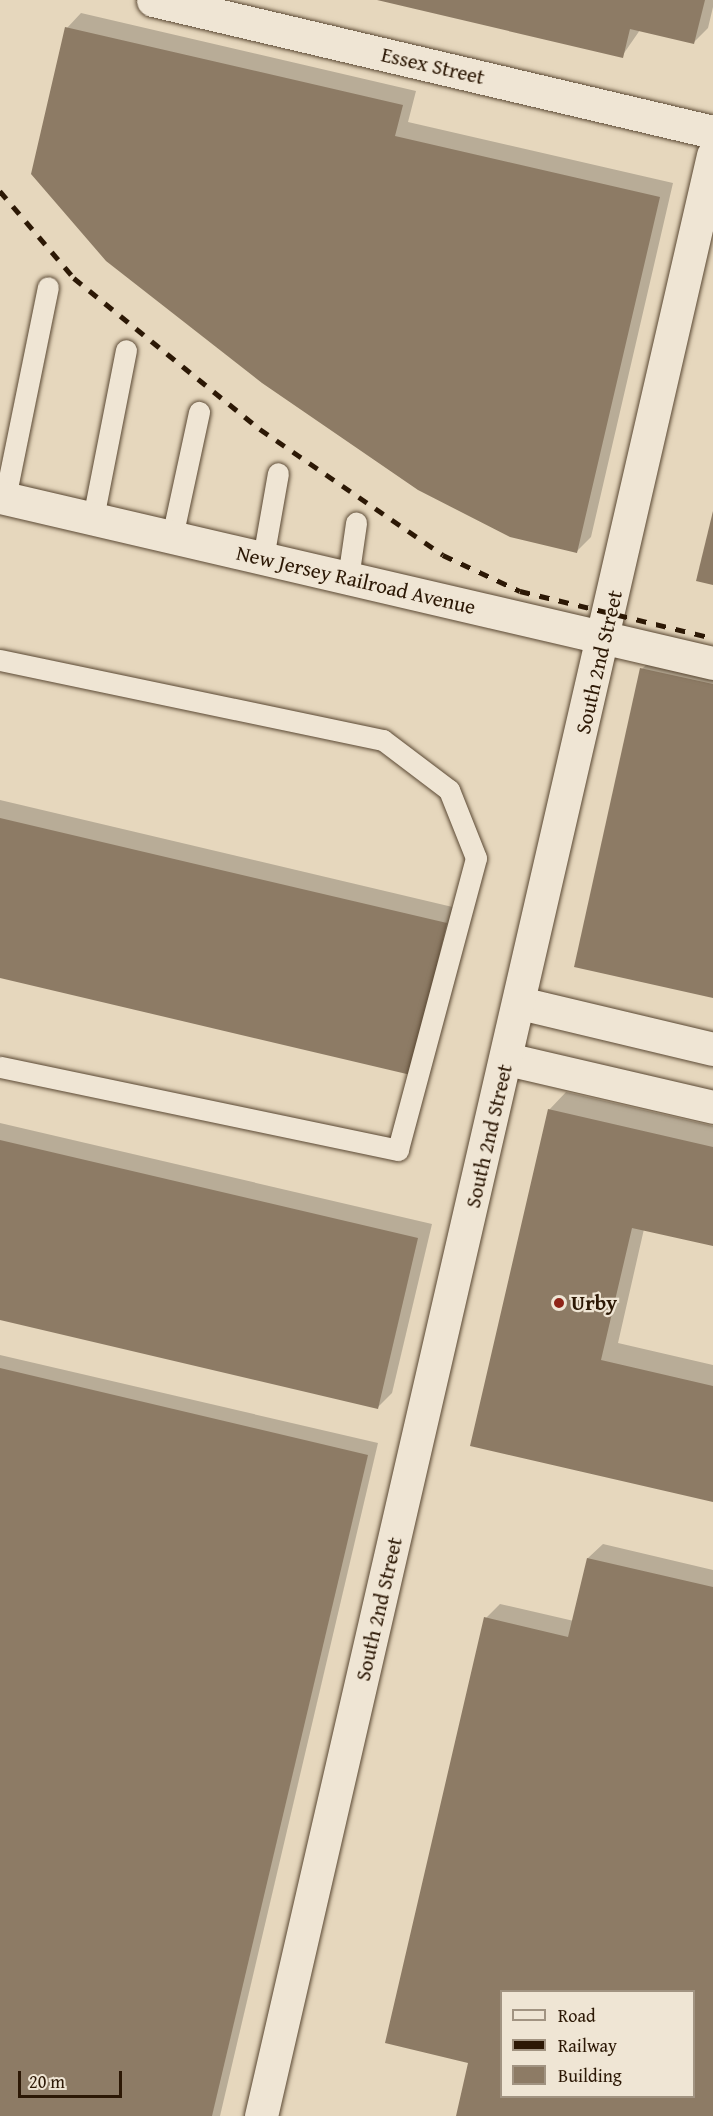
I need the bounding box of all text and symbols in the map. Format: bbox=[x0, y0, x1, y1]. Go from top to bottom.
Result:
street label: Essex Street bbox=[379, 42, 487, 90]
street label: New Jersey Railroad Avenue bbox=[234, 540, 478, 620]
street label: South 2nd Street bbox=[570, 588, 628, 736]
street label: South 2nd Street bbox=[460, 1062, 518, 1210]
place label: Urby bbox=[571, 1290, 617, 1316]
marker: Urby bbox=[552, 1296, 566, 1310]
street label: South 2nd Street bbox=[350, 1535, 408, 1683]
legend bbox=[500, 1990, 695, 2098]
text: Road bbox=[558, 2002, 596, 2029]
text: Railway bbox=[558, 2032, 617, 2059]
scale bar bbox=[21, 2059, 124, 2097]
text: Building bbox=[558, 2062, 622, 2089]
text: 20 m bbox=[29, 2068, 65, 2095]

